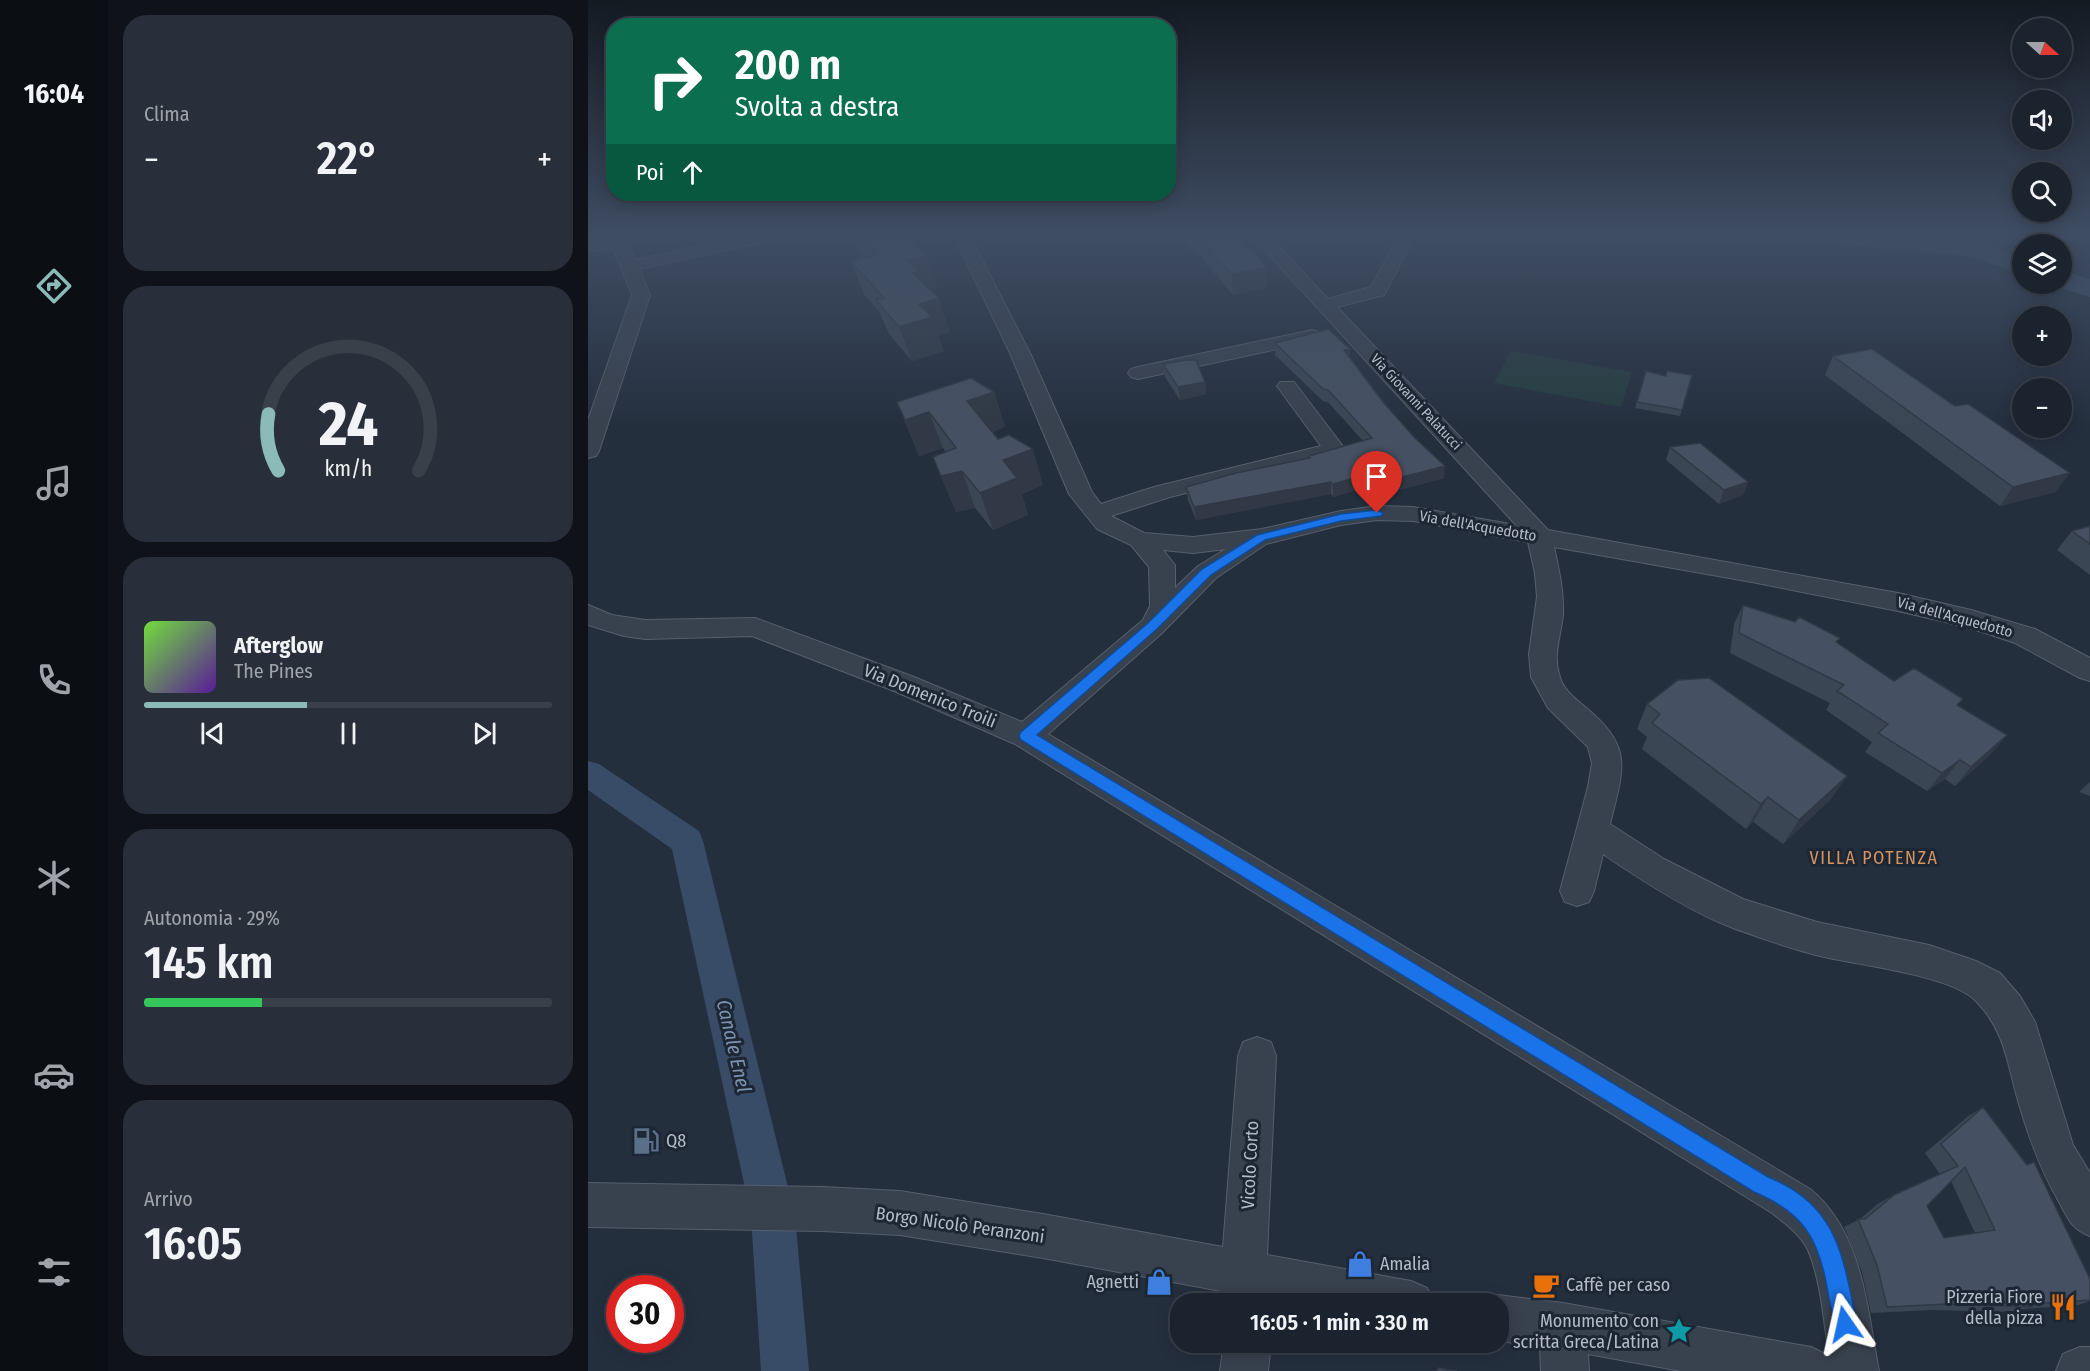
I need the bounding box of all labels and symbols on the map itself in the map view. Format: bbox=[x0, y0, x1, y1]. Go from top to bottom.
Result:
north arrow bbox=[2012, 18, 2072, 78]
street label: Via Giovanni Palatucci bbox=[1367, 350, 1465, 454]
pin bbox=[1351, 451, 1402, 513]
street label: Via dell'Acquedotto bbox=[1418, 507, 1538, 545]
street label: Via dell'Acquedotto bbox=[1895, 593, 2015, 641]
street label: Via Domenico Troili bbox=[860, 659, 1000, 733]
district label: VILLA POTENZA bbox=[1810, 847, 1938, 869]
water label: Canale Enel bbox=[712, 997, 756, 1095]
street label: Vicolo Corto bbox=[1237, 1120, 1263, 1210]
fuel station icon: Q8 bbox=[631, 1126, 661, 1156]
place label: Q8 bbox=[666, 1130, 686, 1152]
street label: Borgo Nicolò Peranzoni bbox=[874, 1202, 1046, 1248]
shop icon: Amalia bbox=[1345, 1249, 1375, 1279]
place label: Amalia bbox=[1380, 1253, 1430, 1275]
shop icon: Agnetti bbox=[1144, 1267, 1174, 1297]
cafe icon: Caffè per caso bbox=[1531, 1270, 1561, 1300]
place label: Agnetti bbox=[1086, 1271, 1139, 1293]
place label: Caffè per caso bbox=[1566, 1274, 1670, 1296]
speed limit sign: 30 bbox=[606, 1275, 684, 1353]
place label: Pizzeria Fiore della pizza bbox=[1946, 1286, 2043, 1329]
position arrow bbox=[1813, 1292, 1877, 1356]
restaurant icon: Pizzeria Fiore della pizza bbox=[2048, 1292, 2078, 1322]
place label: Monumento con scritta Greca/Latina bbox=[1513, 1310, 1659, 1353]
place icon: Monumento con scritta Greca/Latina bbox=[1664, 1316, 1694, 1346]

